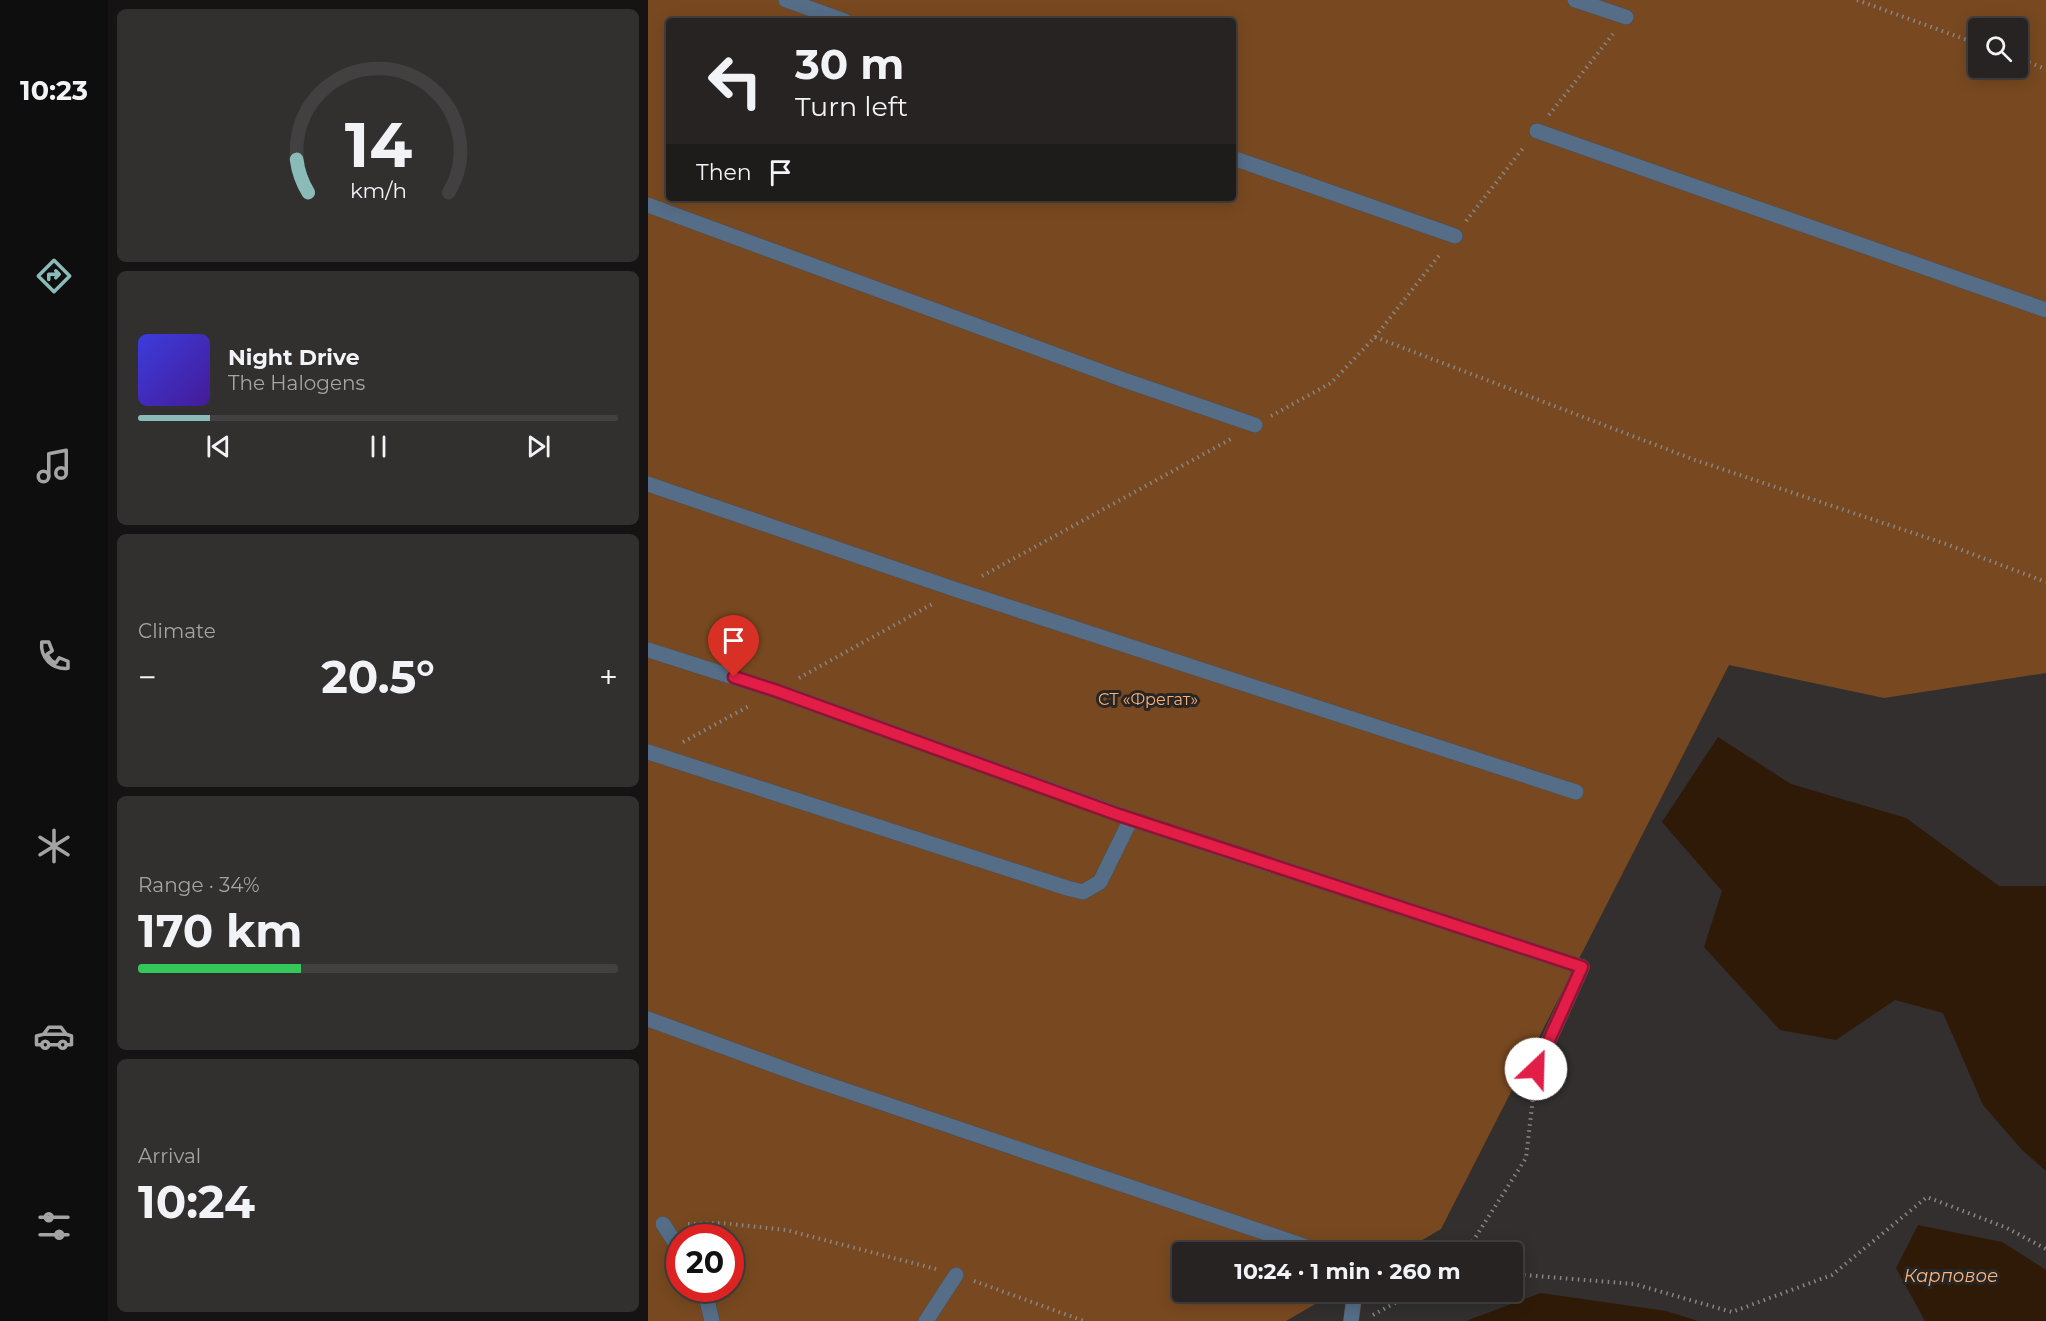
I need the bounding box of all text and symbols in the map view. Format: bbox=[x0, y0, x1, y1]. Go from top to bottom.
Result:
map controls bbox=[1968, 18, 2028, 78]
button: search bbox=[1968, 18, 2028, 78]
text: 30 m bbox=[795, 38, 904, 90]
icon: left bbox=[696, 42, 774, 120]
text: 10:23 bbox=[20, 74, 88, 107]
text: Turn left bbox=[795, 90, 908, 123]
text: 14 bbox=[344, 107, 412, 183]
icon: arrive bbox=[764, 156, 797, 189]
text: Then bbox=[696, 159, 752, 186]
text: km/h bbox=[349, 177, 407, 203]
icon: directions bbox=[33, 255, 75, 297]
text: Night Drive bbox=[228, 344, 360, 371]
text: The Halogens bbox=[228, 371, 365, 395]
icon: previous bbox=[202, 430, 235, 463]
icon: pause bbox=[362, 430, 395, 463]
icon: next bbox=[522, 430, 555, 463]
icon: music bbox=[33, 445, 75, 487]
pin bbox=[708, 615, 759, 677]
text: Climate bbox=[138, 619, 216, 643]
icon: arrive bbox=[717, 624, 750, 657]
icon: phone bbox=[33, 635, 75, 677]
text: 20.5° bbox=[321, 649, 435, 704]
text: − bbox=[138, 657, 157, 697]
text: + bbox=[599, 657, 618, 697]
park label: СТ «Фрегат» bbox=[1098, 690, 1198, 709]
icon: climate bbox=[33, 825, 75, 867]
text: Range · 34% bbox=[138, 873, 259, 897]
text: 170 km bbox=[138, 903, 302, 958]
icon: car bbox=[33, 1015, 75, 1057]
position arrow bbox=[1504, 1037, 1568, 1101]
text: Arrival bbox=[138, 1144, 201, 1168]
text: 10:24 bbox=[138, 1174, 255, 1229]
icon: filters bbox=[33, 1205, 75, 1247]
speed limit sign: 20 bbox=[666, 1224, 744, 1302]
text: 10:24 · 1 min · 260 m bbox=[1234, 1258, 1461, 1285]
water label: Карповое bbox=[1904, 1265, 1998, 1287]

